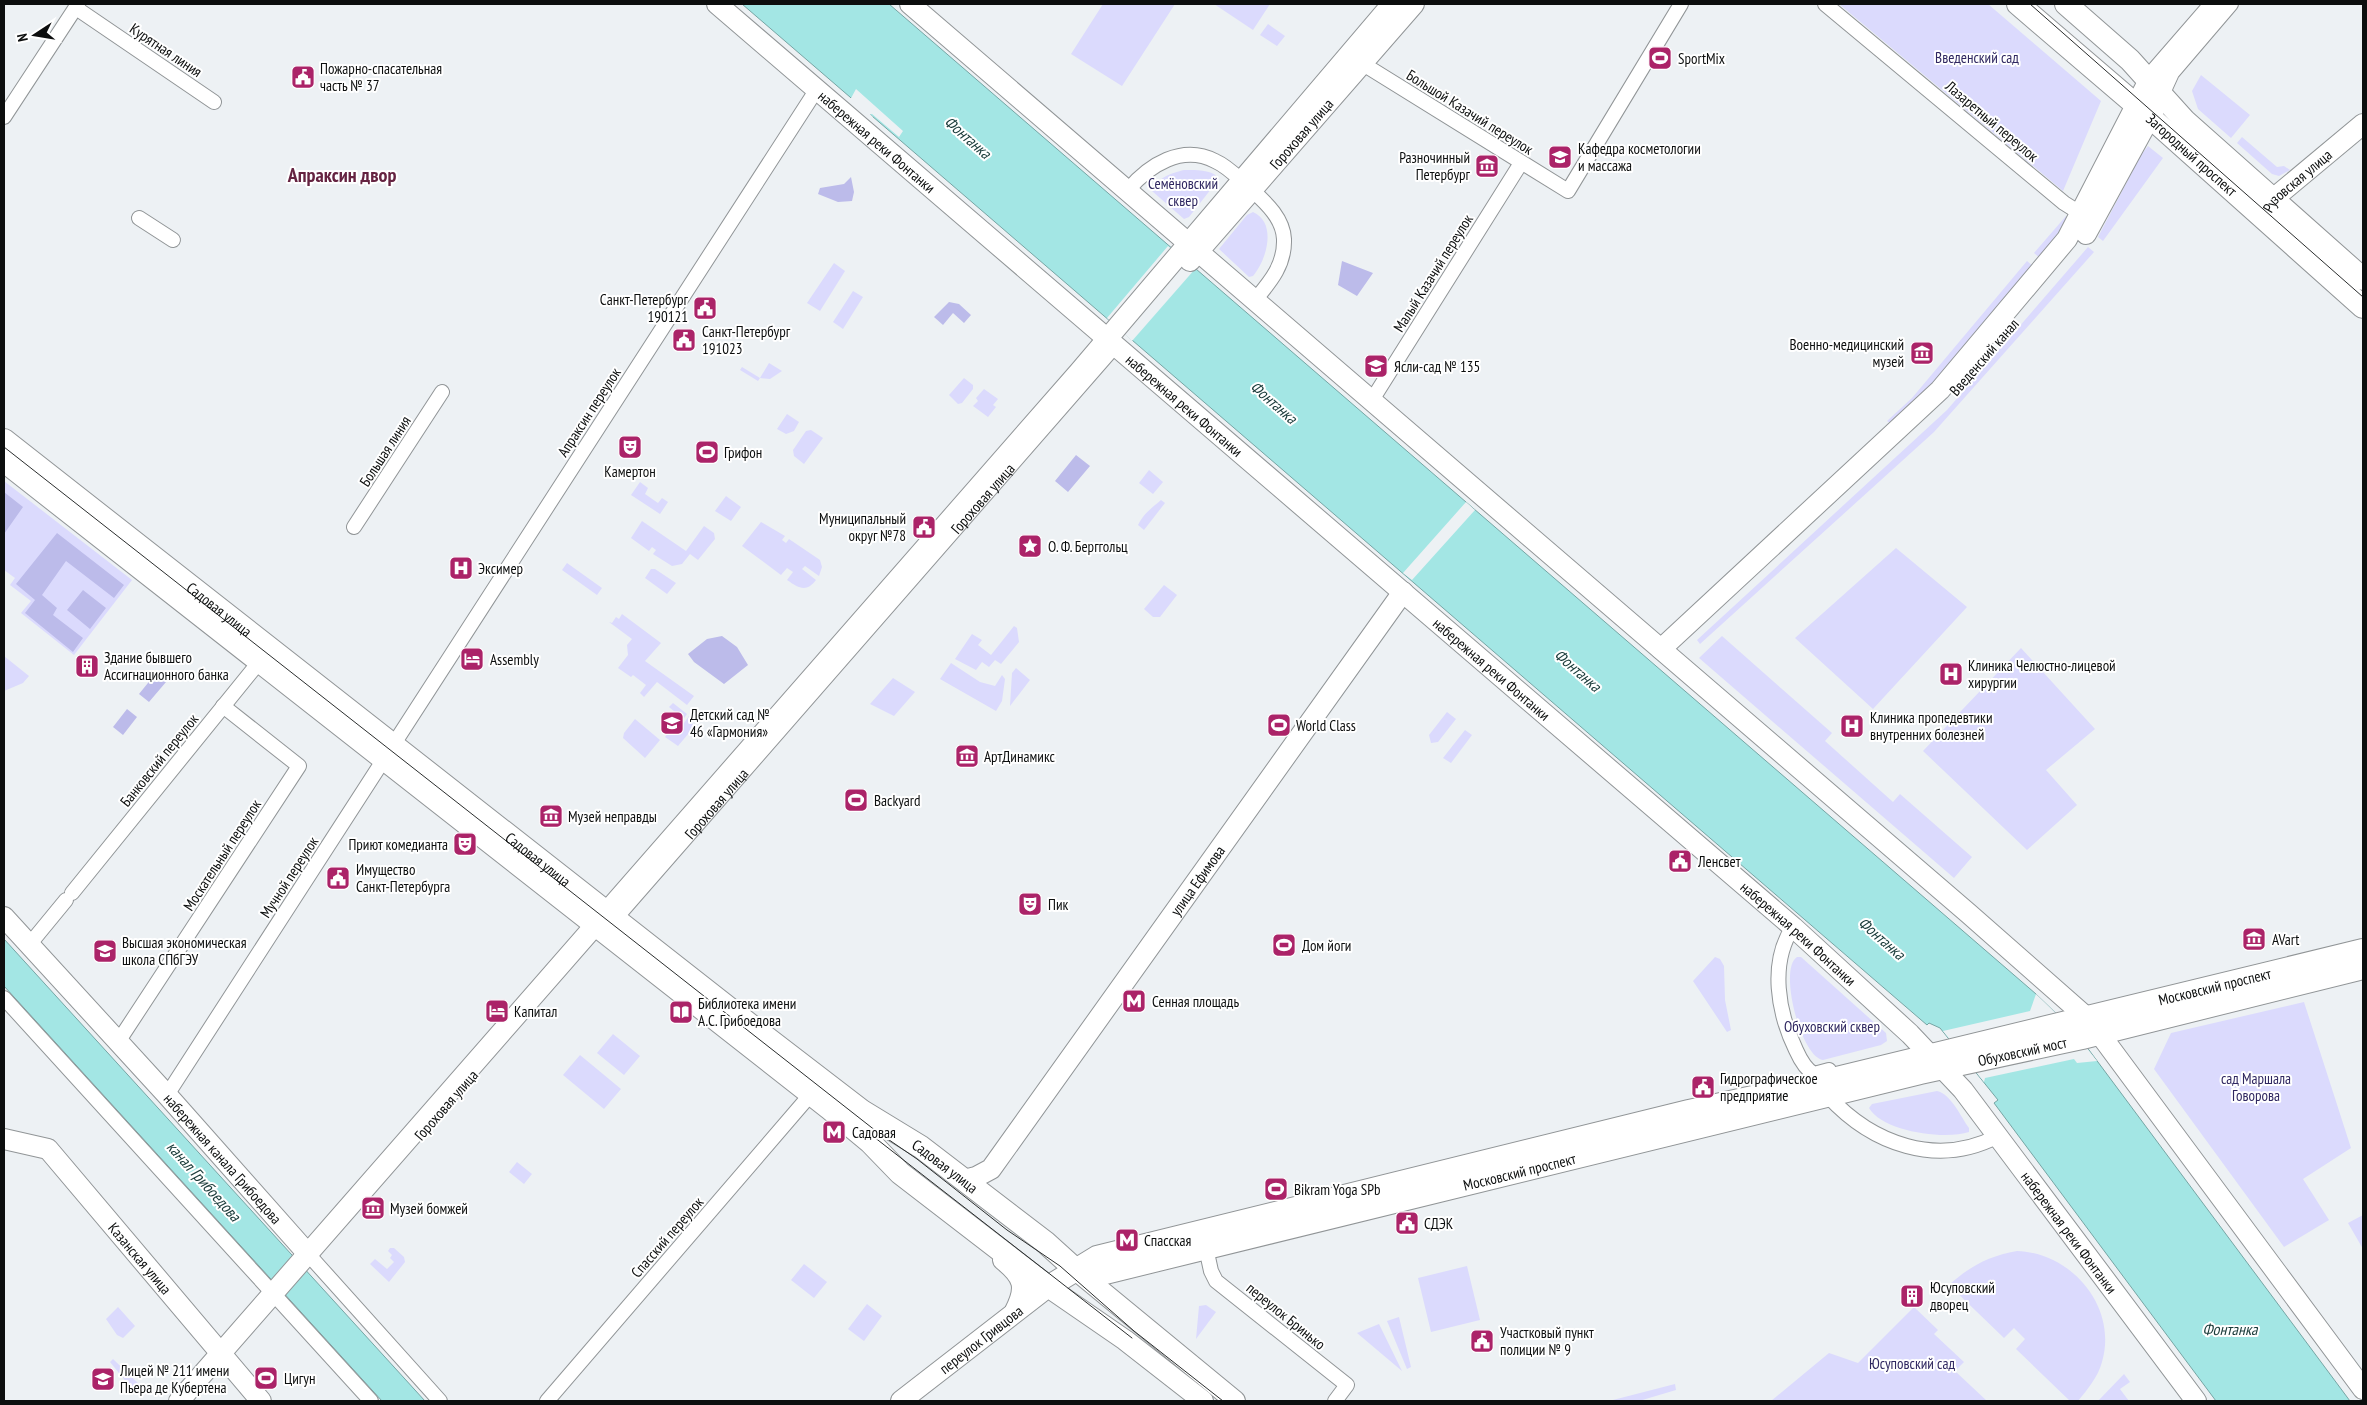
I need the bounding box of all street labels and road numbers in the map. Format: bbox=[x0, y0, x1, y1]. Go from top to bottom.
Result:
street label: Курятная линия bbox=[126, 19, 206, 81]
street label: Большой Казачий переулок bbox=[1403, 65, 1537, 159]
street label: Лазаретный переулок bbox=[1941, 76, 2043, 166]
street label: набережная реки Фонтанки bbox=[815, 86, 940, 197]
street label: Гороховая улица bbox=[1265, 94, 1337, 173]
street label: Загородный проспект bbox=[2143, 109, 2241, 200]
street label: Рузовская улица bbox=[2258, 145, 2335, 216]
street label: Малый Казачий переулок bbox=[1389, 210, 1477, 335]
street label: Введенский канал bbox=[1945, 314, 2023, 400]
street label: набережная реки Фонтанки bbox=[1122, 350, 1247, 460]
street label: Апраксин переулок bbox=[553, 364, 625, 460]
street label: Большая линия bbox=[355, 412, 415, 490]
street label: Гороховая улица bbox=[946, 459, 1018, 537]
street label: Садовая улица bbox=[183, 578, 256, 641]
street label: набережная реки Фонтанки bbox=[1430, 613, 1554, 724]
street label: Банковский переулок bbox=[116, 710, 202, 810]
street label: Гороховая улица bbox=[680, 764, 752, 842]
street label: Москательный переулок bbox=[179, 796, 265, 914]
street label: Садовая улица bbox=[502, 827, 575, 890]
street label: Мучной переулок bbox=[256, 833, 322, 921]
street label: улица Ефимова bbox=[1166, 842, 1229, 919]
street label: набережная реки Фонтанки bbox=[1737, 877, 1860, 990]
street label: Московский проспект bbox=[2156, 963, 2273, 1009]
street label: Обуховский мост bbox=[1976, 1032, 2069, 1070]
street label: Гороховая улица bbox=[410, 1066, 482, 1144]
street label: набережная канала Грибоедова bbox=[160, 1089, 286, 1228]
street label: Садовая улица bbox=[909, 1135, 982, 1197]
street label: Московский проспект bbox=[1461, 1148, 1578, 1194]
street label: набережная реки Фонтанки bbox=[2018, 1167, 2122, 1297]
street label: Спасский переулок bbox=[627, 1193, 707, 1281]
street label: Казанская улица bbox=[105, 1218, 176, 1298]
street label: переулок Бринько bbox=[1243, 1278, 1329, 1354]
street label: переулок Гривцова bbox=[935, 1301, 1026, 1377]

